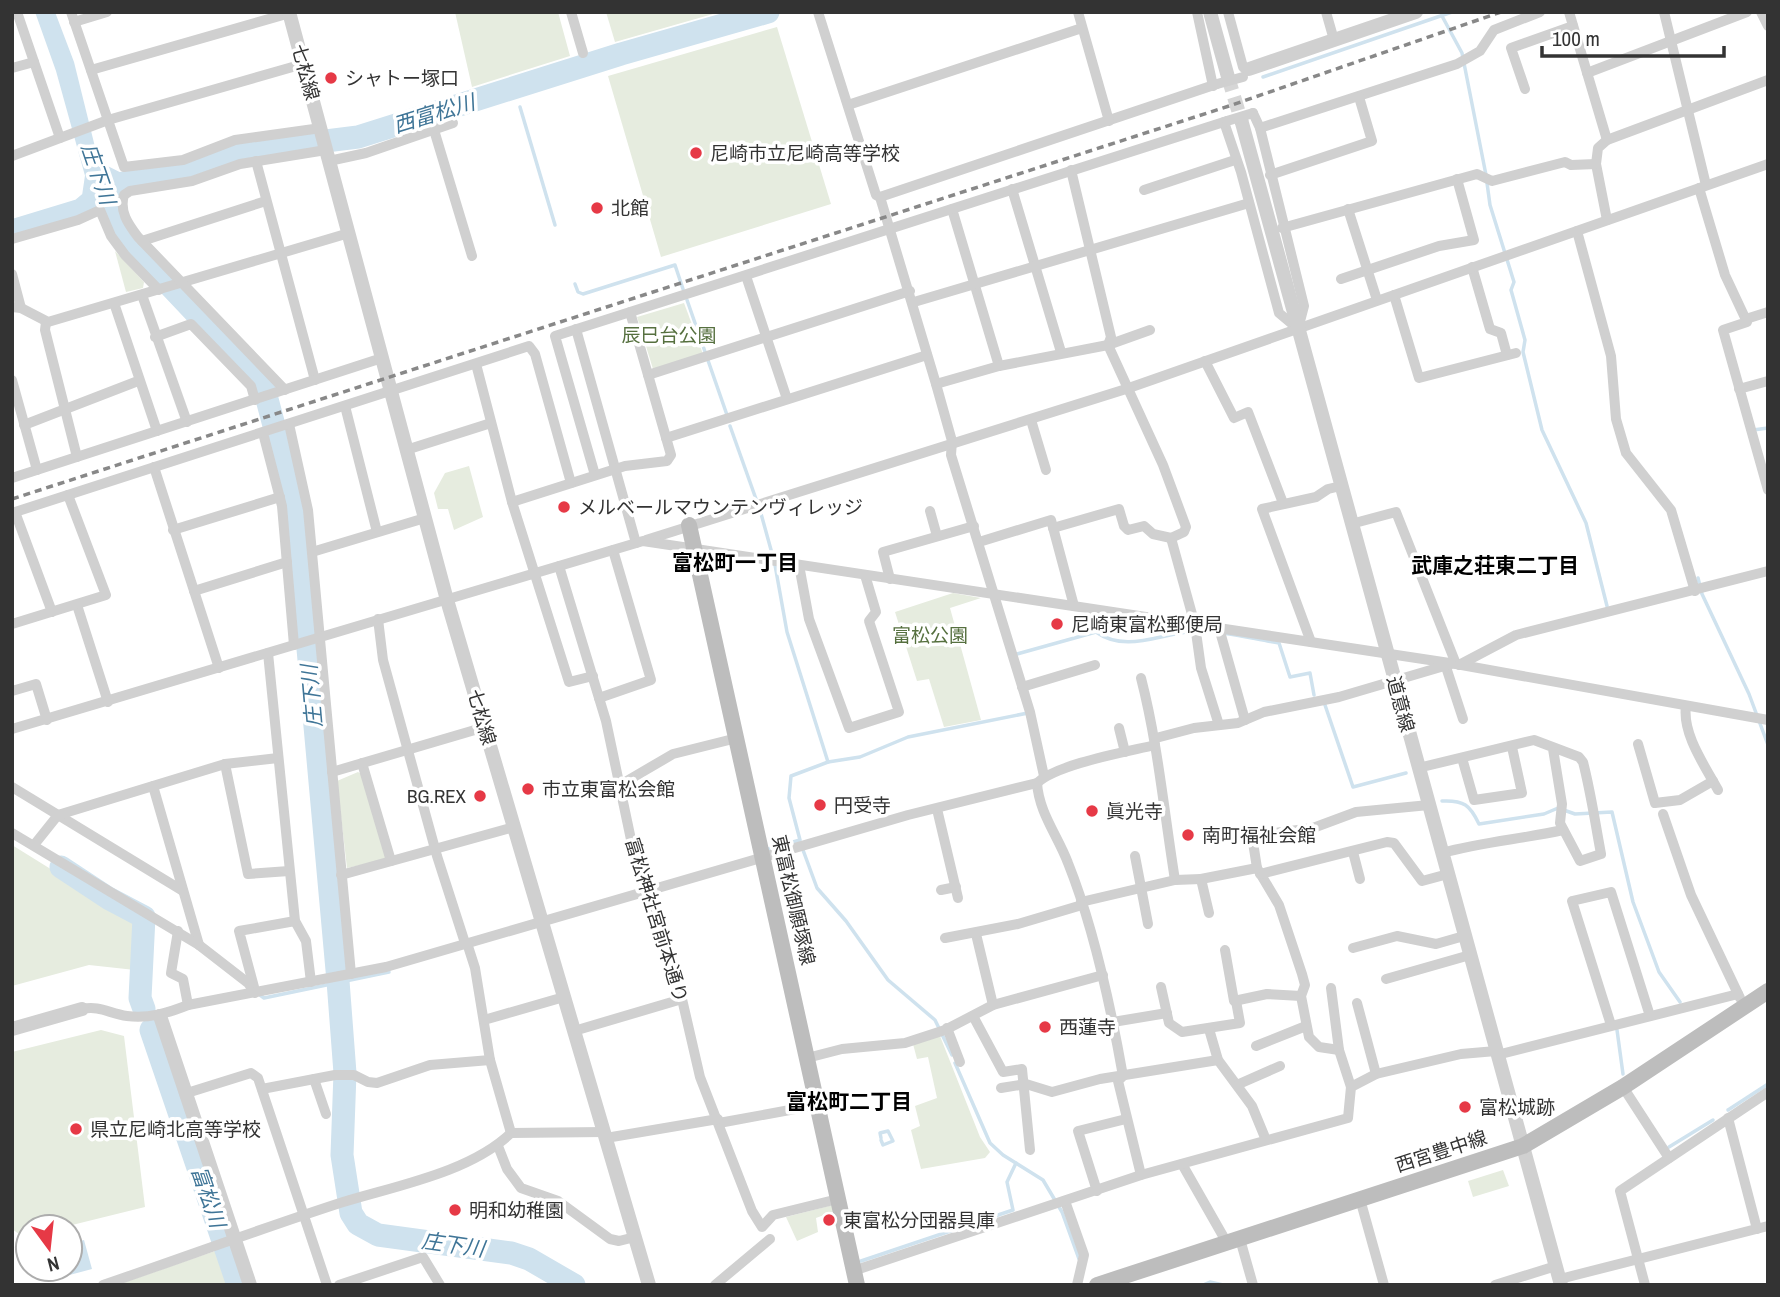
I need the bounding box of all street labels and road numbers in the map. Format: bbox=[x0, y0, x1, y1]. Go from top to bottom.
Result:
street label: 七松線 bbox=[286, 41, 326, 103]
street label: 道意線 bbox=[1381, 673, 1421, 735]
street label: 七松線 bbox=[462, 686, 502, 748]
street label: 東富松御願塚線 bbox=[766, 832, 822, 968]
street label: 富松神社宮前本通り bbox=[620, 834, 694, 1006]
street label: 西宮豊中線 bbox=[1392, 1124, 1490, 1178]

